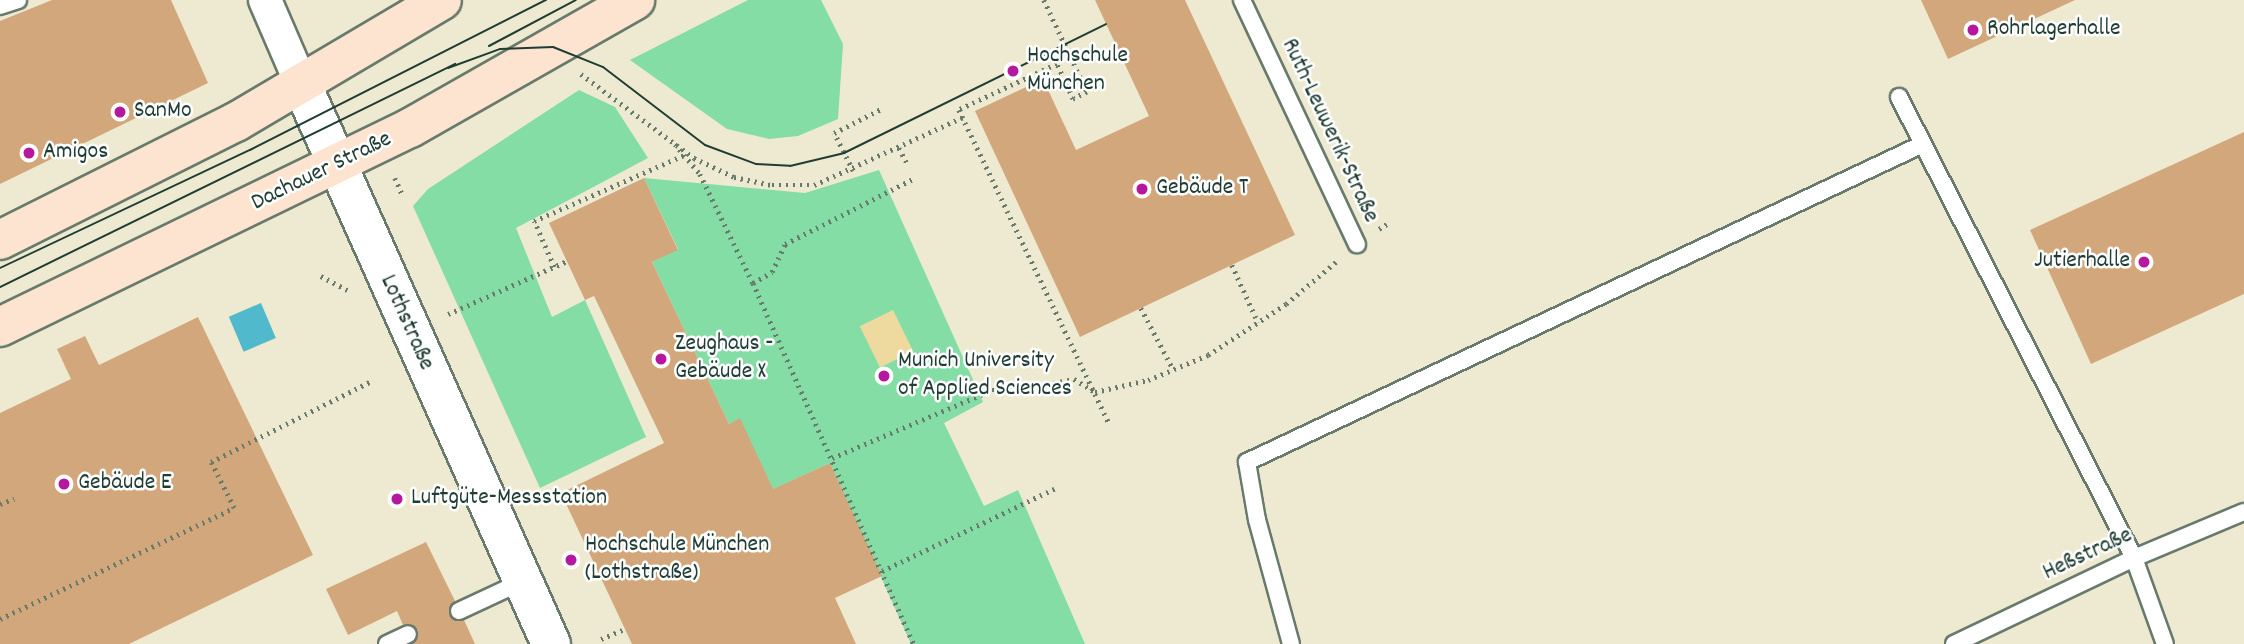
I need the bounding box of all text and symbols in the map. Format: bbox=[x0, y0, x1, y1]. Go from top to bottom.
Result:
place label: Rohrlagerhalle bbox=[1987, 16, 2120, 44]
marker: Rohrlagerhalle bbox=[1965, 22, 1981, 38]
street label: Ruth-Leuwerik-Straße bbox=[1274, 34, 1384, 228]
place label: Hochschule München bbox=[1027, 43, 1128, 99]
marker: Hochschule München bbox=[1005, 63, 1021, 79]
place label: SanMo bbox=[134, 98, 192, 126]
marker: SanMo bbox=[112, 104, 128, 120]
street label: Dachauer Straße bbox=[247, 126, 397, 218]
place label: Amigos bbox=[43, 139, 108, 167]
marker: Amigos bbox=[21, 145, 37, 161]
place label: Gebäude T bbox=[1156, 175, 1248, 203]
marker: Gebäude T bbox=[1134, 181, 1150, 197]
place label: Jutierhalle bbox=[2034, 248, 2130, 276]
marker: Jutierhalle bbox=[2136, 254, 2152, 270]
street label: Lothstraße bbox=[372, 271, 440, 375]
place label: Zeughaus - Gebäude X bbox=[675, 331, 773, 387]
place label: Munich University of Applied Sciences bbox=[898, 348, 1072, 404]
marker: Zeughaus - Gebäude X bbox=[653, 351, 669, 367]
marker: Munich University of Applied Sciences bbox=[876, 368, 892, 384]
place label: Gebäude E bbox=[78, 470, 172, 498]
marker: Gebäude E bbox=[56, 476, 72, 492]
place label: Luftgüte-Messstation bbox=[411, 485, 607, 513]
marker: Luftgüte-Messstation bbox=[389, 491, 405, 507]
street label: Heßstraße bbox=[2039, 522, 2137, 588]
place label: Hochschule München (Lothstraße) bbox=[585, 532, 769, 588]
marker: Hochschule München (Lothstraße) bbox=[563, 552, 579, 568]

